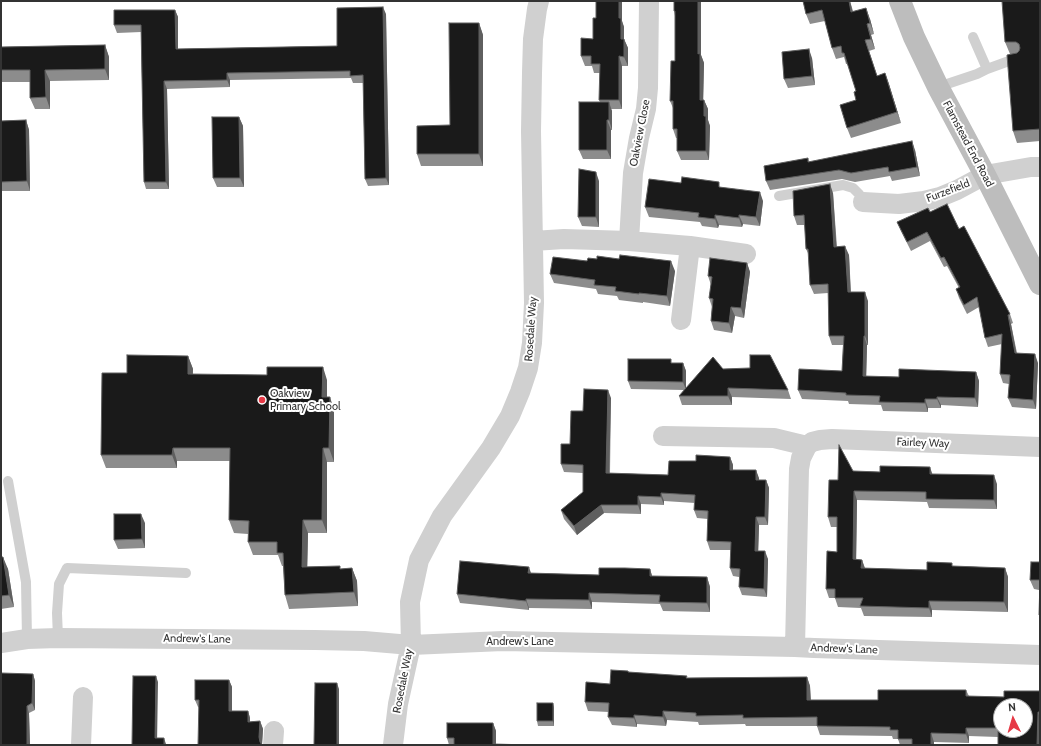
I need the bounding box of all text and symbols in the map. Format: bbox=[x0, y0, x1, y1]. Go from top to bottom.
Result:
street label: Oakview Close bbox=[627, 98, 653, 168]
street label: Flamstead End Road bbox=[940, 99, 996, 189]
street label: Furzefield bbox=[924, 177, 972, 205]
street label: Rosedale Way bbox=[522, 296, 540, 362]
place label: Oakview Primary School bbox=[270, 387, 341, 413]
marker: Oakview Primary School bbox=[257, 395, 267, 405]
street label: Fairley Way bbox=[896, 435, 950, 451]
street label: Andrew's Lane bbox=[163, 632, 231, 646]
street label: Andrew's Lane bbox=[486, 635, 554, 649]
street label: Andrew's Lane bbox=[810, 641, 878, 657]
street label: Rosedale Way bbox=[390, 648, 416, 714]
north arrow bbox=[993, 698, 1033, 738]
text: N bbox=[1008, 700, 1017, 714]

